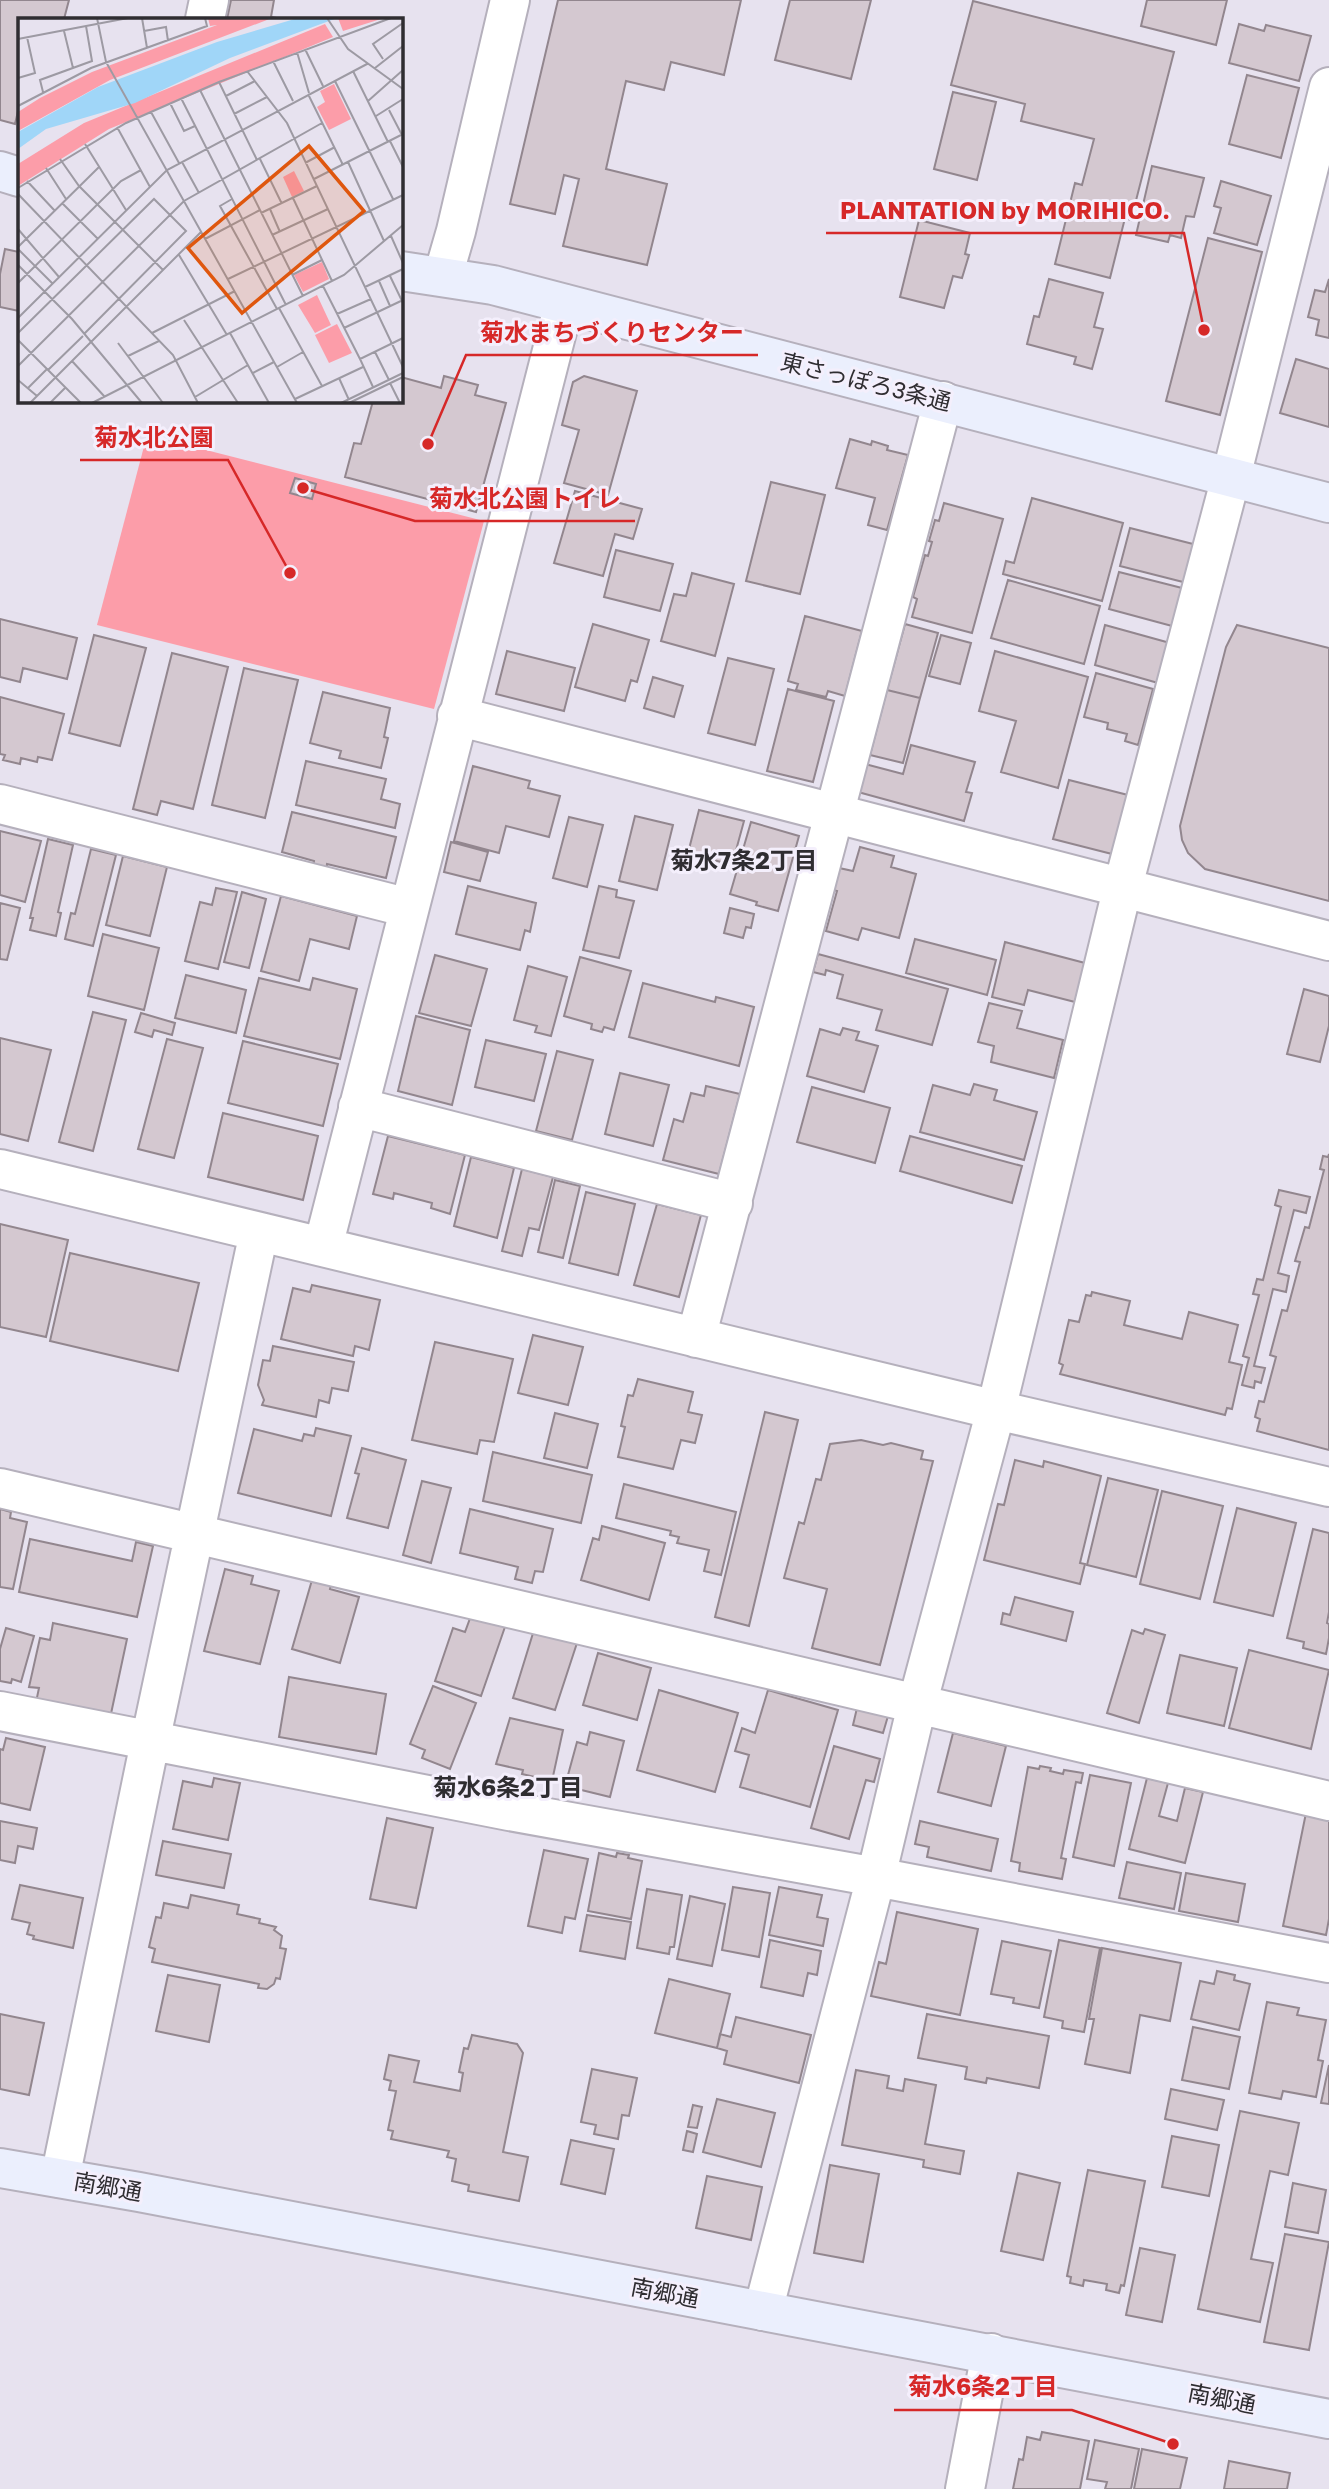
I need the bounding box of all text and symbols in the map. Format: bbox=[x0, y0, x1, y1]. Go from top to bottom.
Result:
inset map bbox=[18, 18, 402, 402]
callout: PLANTATION by MORIHICO. bbox=[826, 188, 1184, 233]
text: PLANTATION by MORIHICO. bbox=[840, 195, 1170, 224]
callout: 菊水まちづくりセンター bbox=[466, 310, 758, 355]
text: 菊水まちづくりセンター bbox=[480, 317, 744, 346]
street label: 東さっぽろ3条通 bbox=[778, 346, 954, 416]
callout: 菊水北公園 bbox=[80, 415, 228, 460]
text: 菊水北公園 bbox=[94, 422, 214, 451]
callout: 菊水北公園トイレ bbox=[415, 476, 635, 521]
text: 菊水北公園トイレ bbox=[429, 483, 621, 512]
district label: 菊水7条2丁目 bbox=[670, 845, 818, 874]
district label: 菊水6条2丁目 bbox=[433, 1772, 583, 1801]
street label: 南郷通 bbox=[72, 2166, 144, 2206]
street label: 南郷通 bbox=[628, 2272, 702, 2312]
callout: 菊水6条2丁目 bbox=[894, 2365, 1072, 2410]
text: 菊水6条2丁目 bbox=[908, 2371, 1058, 2400]
street label: 南郷通 bbox=[1185, 2378, 1259, 2418]

